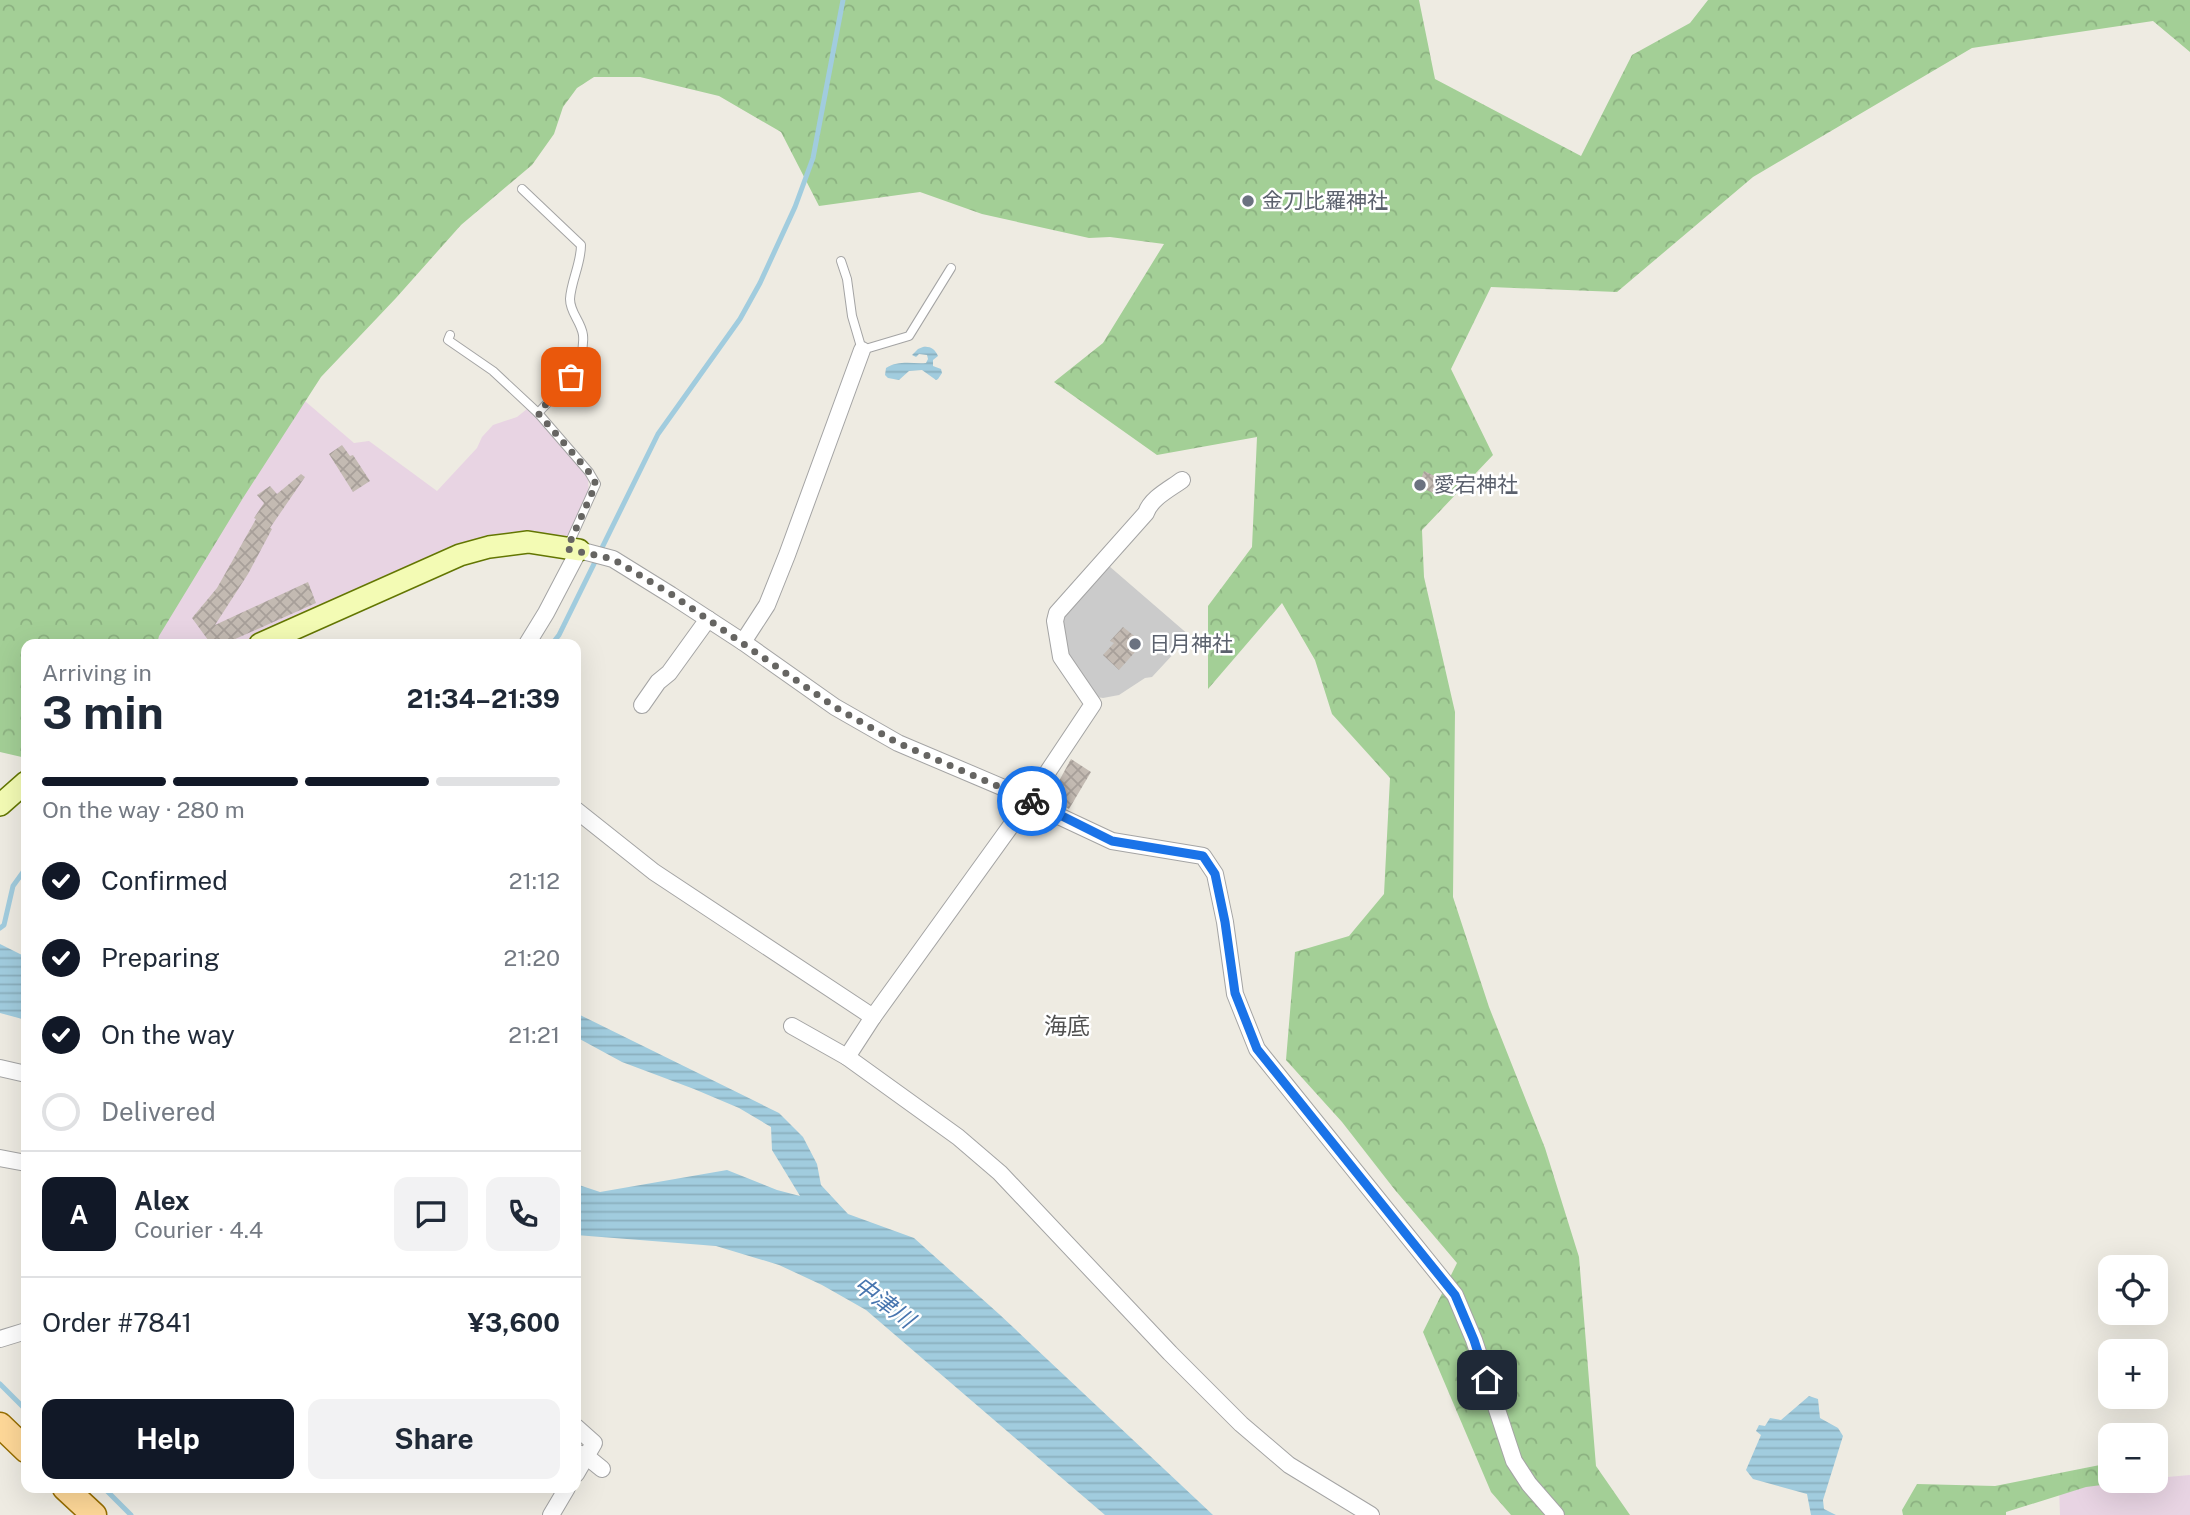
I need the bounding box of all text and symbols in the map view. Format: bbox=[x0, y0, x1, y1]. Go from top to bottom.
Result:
place label: 金刀比羅神社 bbox=[1262, 188, 1388, 213]
marker: 金刀比羅神社 bbox=[1240, 193, 1256, 209]
pin bbox=[541, 347, 601, 407]
icon: bag bbox=[552, 358, 590, 396]
place label: 愛宕神社 bbox=[1434, 472, 1518, 497]
marker: 愛宕神社 bbox=[1412, 477, 1428, 493]
place label: 日月神社 bbox=[1149, 631, 1233, 656]
marker: 日月神社 bbox=[1127, 636, 1143, 652]
text: Arriving in bbox=[42, 659, 152, 686]
text: 21:34–21:39 bbox=[407, 683, 560, 714]
text: 3 min bbox=[42, 685, 164, 739]
courier bbox=[997, 766, 1067, 836]
icon: bike bbox=[1013, 782, 1051, 820]
text: On the way · 280 m bbox=[42, 796, 245, 823]
icon: check bbox=[42, 862, 80, 900]
text: Confirmed bbox=[101, 865, 228, 896]
text: 21:12 bbox=[509, 867, 560, 894]
icon: check bbox=[42, 939, 80, 977]
text: Preparing bbox=[101, 942, 220, 973]
text: 21:20 bbox=[504, 944, 560, 971]
district label: 海底 bbox=[1044, 1012, 1090, 1039]
icon: check bbox=[42, 1016, 80, 1054]
text: On the way bbox=[101, 1019, 235, 1050]
text: 21:21 bbox=[508, 1021, 560, 1048]
text: Delivered bbox=[101, 1096, 216, 1127]
button: chat bbox=[394, 1177, 468, 1251]
button: phone bbox=[486, 1177, 560, 1251]
text: Alex bbox=[134, 1185, 190, 1216]
text: A bbox=[70, 1199, 88, 1230]
text: Courier · 4.4 bbox=[134, 1216, 263, 1243]
map controls bbox=[2098, 1255, 2168, 1493]
button: locate bbox=[2098, 1255, 2168, 1325]
water label: 中津川 bbox=[849, 1270, 922, 1335]
text: Order #7841 bbox=[42, 1307, 192, 1338]
text: ¥3,600 bbox=[468, 1307, 560, 1338]
button: + bbox=[2098, 1339, 2168, 1409]
pin bbox=[1457, 1350, 1517, 1410]
icon: home bbox=[1468, 1361, 1506, 1399]
button: Help bbox=[42, 1399, 294, 1479]
button: Share bbox=[308, 1399, 560, 1479]
button: − bbox=[2098, 1423, 2168, 1493]

